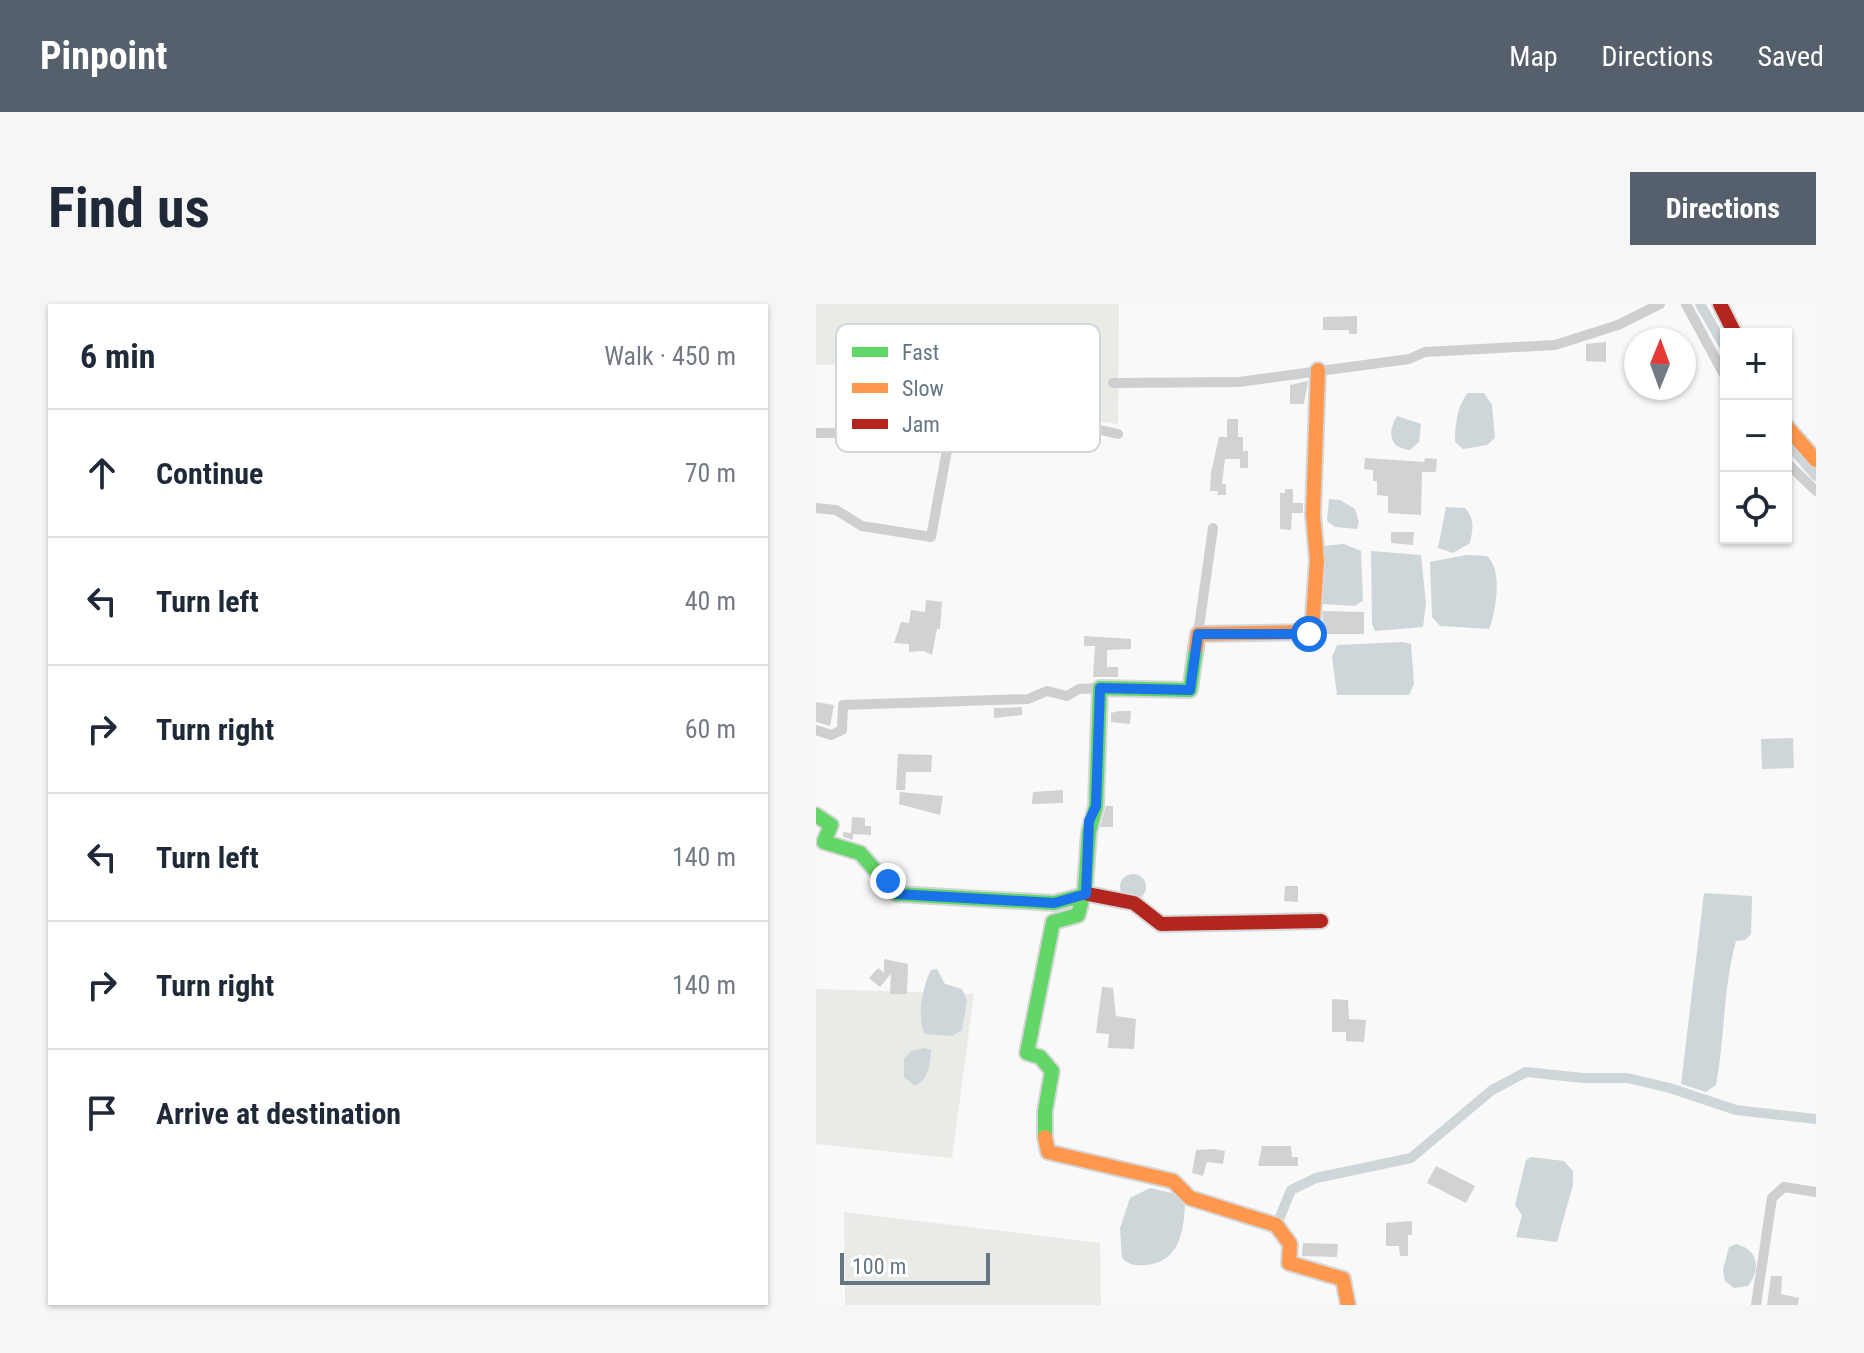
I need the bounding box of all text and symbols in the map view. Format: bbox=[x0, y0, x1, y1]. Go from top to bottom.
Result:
text: Pinpoint bbox=[40, 34, 168, 78]
text: Map bbox=[1509, 40, 1558, 73]
text: Directions bbox=[1602, 40, 1713, 73]
text: Saved bbox=[1757, 40, 1824, 73]
button: Directions bbox=[1630, 172, 1816, 245]
text: Find us bbox=[48, 175, 210, 241]
legend bbox=[836, 324, 1100, 452]
north arrow bbox=[1624, 328, 1696, 400]
map controls bbox=[1720, 328, 1792, 544]
button: + bbox=[1720, 328, 1792, 400]
text: 6 min bbox=[80, 336, 156, 376]
text: Fast bbox=[902, 340, 939, 365]
text: Walk · 450 m bbox=[604, 341, 736, 371]
text: Slow bbox=[902, 376, 944, 401]
button: − bbox=[1720, 400, 1792, 472]
text: Jam bbox=[902, 412, 940, 437]
icon: ahead bbox=[80, 451, 124, 495]
text: Continue bbox=[156, 456, 263, 491]
text: 70 m bbox=[685, 458, 736, 488]
button: locate bbox=[1720, 472, 1792, 544]
icon: left bbox=[80, 579, 124, 623]
text: Turn left bbox=[156, 584, 259, 619]
text: 40 m bbox=[685, 586, 736, 616]
route start bbox=[1291, 616, 1327, 652]
icon: right bbox=[80, 707, 124, 751]
text: Turn right bbox=[156, 712, 274, 747]
text: 60 m bbox=[685, 714, 736, 744]
icon: left bbox=[80, 835, 124, 879]
text: Turn left bbox=[156, 840, 259, 875]
text: 140 m bbox=[672, 842, 736, 872]
route end bbox=[870, 863, 906, 899]
icon: right bbox=[80, 963, 124, 1007]
text: Turn right bbox=[156, 968, 274, 1003]
text: 140 m bbox=[672, 970, 736, 1000]
icon: arrive bbox=[80, 1091, 124, 1135]
text: Arrive at destination bbox=[156, 1096, 401, 1131]
scale bar bbox=[840, 1249, 990, 1285]
text: 100 m bbox=[852, 1254, 906, 1279]

